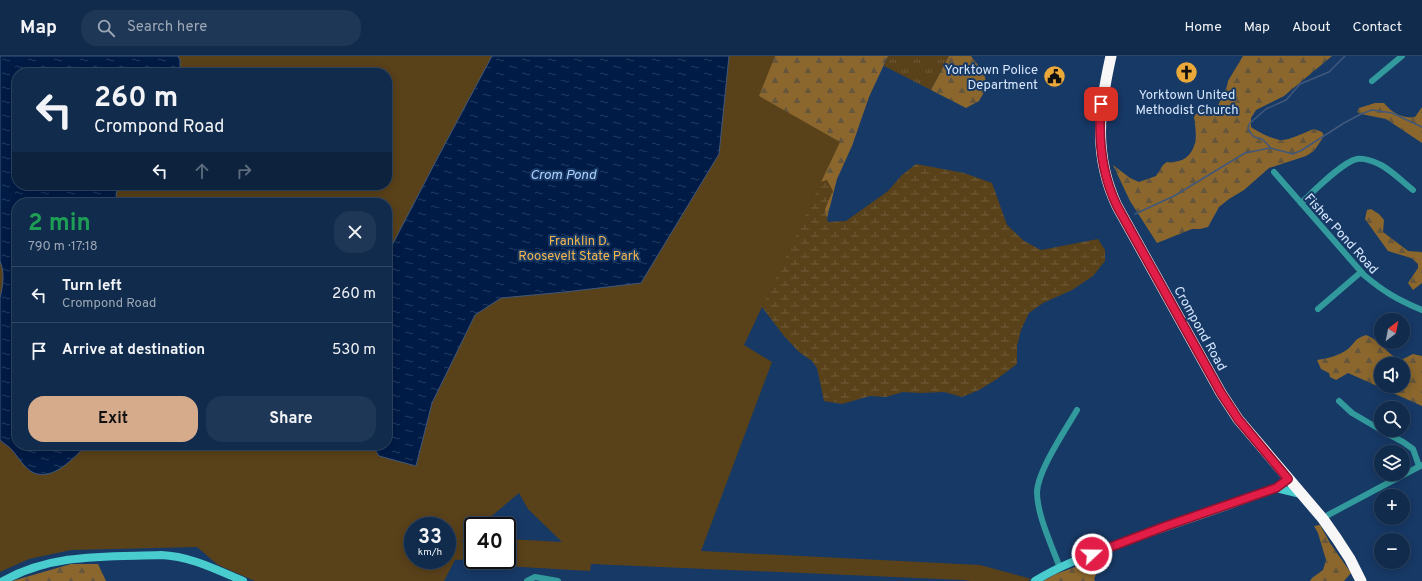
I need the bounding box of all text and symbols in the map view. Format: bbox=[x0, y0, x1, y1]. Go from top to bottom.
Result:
search box bbox=[81, 10, 361, 46]
text: Map bbox=[20, 16, 57, 40]
icon: search bbox=[95, 17, 117, 39]
text: Search here bbox=[127, 18, 207, 37]
text: Home bbox=[1185, 19, 1222, 36]
text: Map bbox=[1244, 19, 1270, 36]
text: About bbox=[1292, 19, 1331, 36]
text: Contact bbox=[1353, 19, 1402, 36]
church icon: Yorktown United Methodist Church bbox=[1174, 59, 1200, 85]
place label: Yorktown Police Department bbox=[945, 63, 1038, 94]
public building icon: Yorktown Police Department bbox=[1041, 63, 1067, 89]
text: 260 m bbox=[94, 81, 178, 117]
icon: left bbox=[28, 84, 80, 136]
pin bbox=[1084, 87, 1118, 121]
place label: Yorktown United Methodist Church bbox=[1135, 88, 1239, 119]
icon: arrive bbox=[1090, 93, 1112, 115]
text: Crompond Road bbox=[94, 116, 224, 139]
icon: left bbox=[149, 160, 171, 182]
icon: ahead bbox=[191, 160, 213, 182]
icon: right bbox=[233, 160, 255, 182]
water label: Crom Pond bbox=[530, 167, 597, 184]
street label: Fisher Pond Road bbox=[1300, 191, 1381, 278]
text: 2 min bbox=[28, 209, 91, 239]
button: close bbox=[334, 211, 376, 253]
park label: Franklin D. Roosevelt State Park bbox=[518, 234, 640, 265]
text: 790 m · 17:18 bbox=[28, 239, 98, 255]
text: Turn left bbox=[62, 277, 122, 296]
icon: left bbox=[28, 284, 50, 306]
street label: Crompond Road bbox=[1169, 284, 1229, 374]
text: 260 m bbox=[332, 285, 376, 304]
text: Crompond Road bbox=[62, 296, 156, 312]
north arrow bbox=[1374, 313, 1410, 349]
map controls bbox=[1374, 313, 1410, 569]
icon: arrive bbox=[28, 340, 50, 362]
text: Arrive at destination bbox=[62, 341, 205, 360]
text: 530 m bbox=[332, 341, 376, 360]
button: sound bbox=[1374, 357, 1410, 393]
button: Exit bbox=[28, 396, 198, 442]
button: Share bbox=[206, 396, 376, 442]
button: search bbox=[1374, 401, 1410, 437]
button: layers bbox=[1374, 445, 1410, 481]
button: + bbox=[1374, 489, 1410, 525]
speed limit sign: 40 bbox=[464, 517, 516, 569]
text: 33 bbox=[418, 525, 442, 551]
position arrow bbox=[1071, 533, 1113, 575]
button: − bbox=[1374, 533, 1410, 569]
text: km/h bbox=[418, 546, 442, 559]

